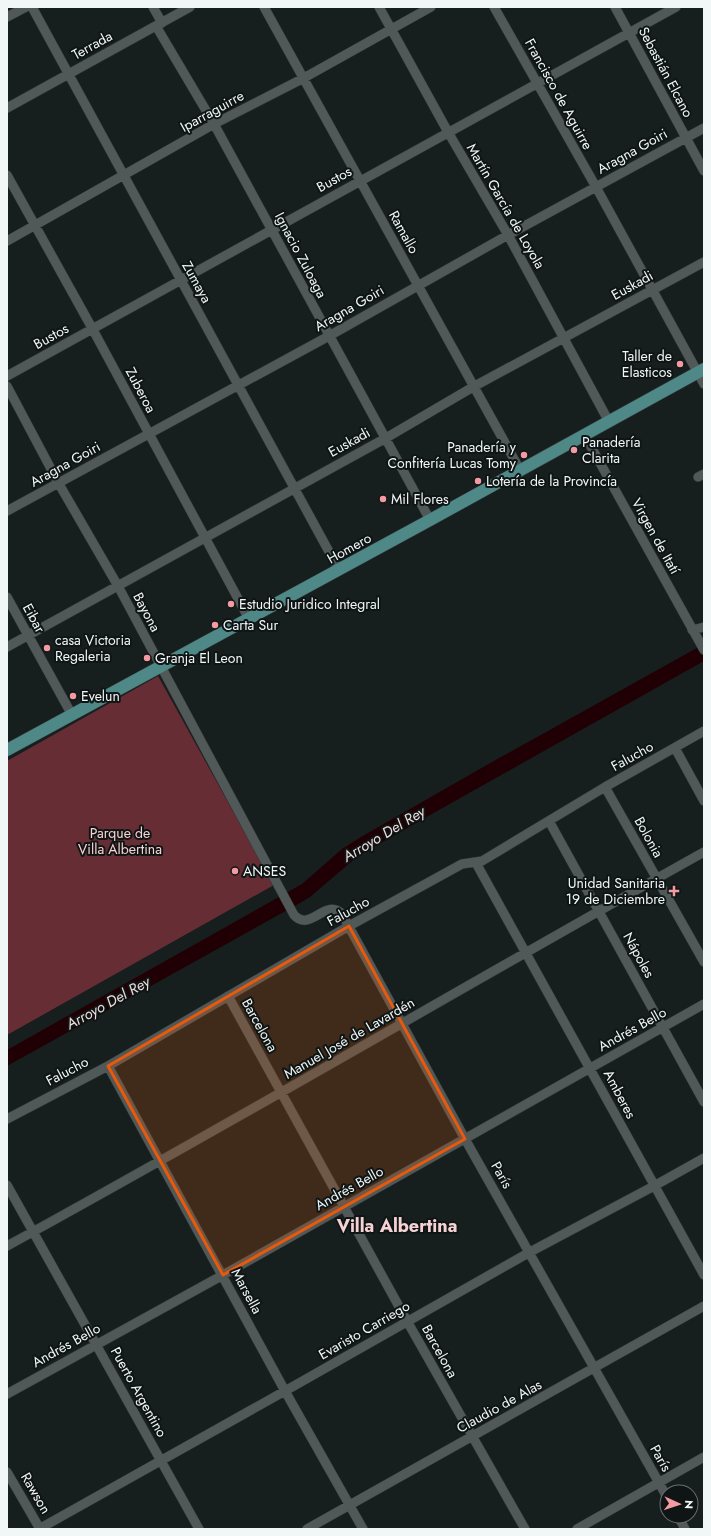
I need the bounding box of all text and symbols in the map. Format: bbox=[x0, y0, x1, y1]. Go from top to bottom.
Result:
street label: Sebastián Elcano bbox=[634, 23, 698, 121]
street label: Terrada bbox=[68, 26, 116, 64]
street label: Francisco de Aguirre bbox=[520, 35, 598, 153]
street label: Iparraguirre bbox=[177, 85, 247, 137]
street label: Aragna Goiri bbox=[593, 123, 671, 179]
street label: Martín García de Loyola bbox=[462, 140, 550, 272]
street label: Bustos bbox=[313, 161, 356, 197]
street label: Ramallo bbox=[384, 207, 424, 257]
street label: Ignacio Zuloaga bbox=[270, 209, 332, 301]
street label: Zumaya bbox=[177, 257, 217, 307]
street label: Euskadi bbox=[607, 265, 657, 305]
street label: Aragna Goiri bbox=[310, 280, 388, 336]
street label: Bustos bbox=[30, 318, 73, 354]
place label: Taller de Elasticos bbox=[622, 346, 672, 382]
marker: Taller de Elasticos bbox=[675, 359, 685, 369]
street label: Zuberoa bbox=[121, 364, 161, 416]
street label: Euskadi bbox=[324, 422, 374, 462]
place label: Panadería Clarita bbox=[582, 432, 640, 468]
street label: Aragna Goiri bbox=[26, 436, 104, 492]
place label: Panadería y Confitería Lucas Tomy bbox=[387, 437, 517, 473]
marker: Panadería Clarita bbox=[569, 445, 579, 455]
marker: Panadería y Confitería Lucas Tomy bbox=[519, 450, 529, 460]
place label: Lotería de la Provincía bbox=[486, 471, 617, 491]
marker: Lotería de la Provincía bbox=[473, 476, 483, 486]
place label: Mil Flores bbox=[391, 489, 449, 509]
marker: Mil Flores bbox=[378, 494, 388, 504]
street label: Virgen de Itatí bbox=[627, 494, 686, 579]
street label: Homero bbox=[323, 527, 375, 568]
street label: Bayona bbox=[128, 589, 166, 635]
place label: Estudio Juridico Integral bbox=[239, 594, 380, 614]
marker: Estudio Juridico Integral bbox=[226, 599, 236, 609]
street label: Eibar bbox=[18, 600, 50, 637]
place label: Carta Sur bbox=[223, 615, 278, 635]
marker: Carta Sur bbox=[210, 620, 220, 630]
place label: casa Victoria Regaleria bbox=[55, 630, 131, 666]
marker: casa Victoria Regaleria bbox=[42, 643, 52, 653]
place label: Granja El Leon bbox=[155, 648, 243, 668]
marker: Granja El Leon bbox=[142, 653, 152, 663]
place label: Evelun bbox=[81, 686, 120, 706]
marker: Evelun bbox=[68, 691, 78, 701]
street label: Falucho bbox=[607, 736, 657, 776]
water label: Arroyo Del Rey bbox=[338, 800, 431, 868]
street label: Bolonia bbox=[630, 813, 668, 861]
park label: Parque de Villa Albertina bbox=[78, 823, 162, 859]
place label: ANSES bbox=[243, 861, 286, 881]
marker: ANSES bbox=[230, 866, 240, 876]
place label: Unidad Sanitaria 19 de Diciembre bbox=[566, 873, 665, 909]
marker: Unidad Sanitaria 19 de Diciembre bbox=[668, 885, 680, 897]
street label: Falucho bbox=[323, 891, 373, 931]
street label: Nápoles bbox=[618, 929, 660, 982]
water label: Arroyo Del Rey bbox=[61, 970, 155, 1036]
street label: Manuel José de Lavardén bbox=[280, 992, 418, 1084]
street label: Barcelona bbox=[237, 995, 283, 1055]
street label: Andrés Bello bbox=[594, 1002, 670, 1056]
street label: Falucho bbox=[42, 1051, 92, 1091]
street label: Amberes bbox=[599, 1066, 641, 1122]
street label: París bbox=[486, 1158, 518, 1192]
street label: Andrés Bello bbox=[311, 1161, 387, 1215]
district label: Villa Albertina bbox=[336, 1213, 457, 1239]
street label: Marsella bbox=[227, 1265, 267, 1317]
street label: Evaristo Carriego bbox=[315, 1296, 414, 1364]
street label: Andrés Bello bbox=[28, 1318, 104, 1372]
street label: Barcelona bbox=[417, 1321, 463, 1381]
street label: Puerto Argentino bbox=[106, 1343, 172, 1441]
street label: Claudio de Alas bbox=[453, 1374, 546, 1438]
street label: París bbox=[645, 1441, 677, 1475]
street label: Rawson bbox=[16, 1469, 56, 1517]
north arrow bbox=[659, 1484, 699, 1524]
text: N bbox=[681, 1500, 697, 1509]

